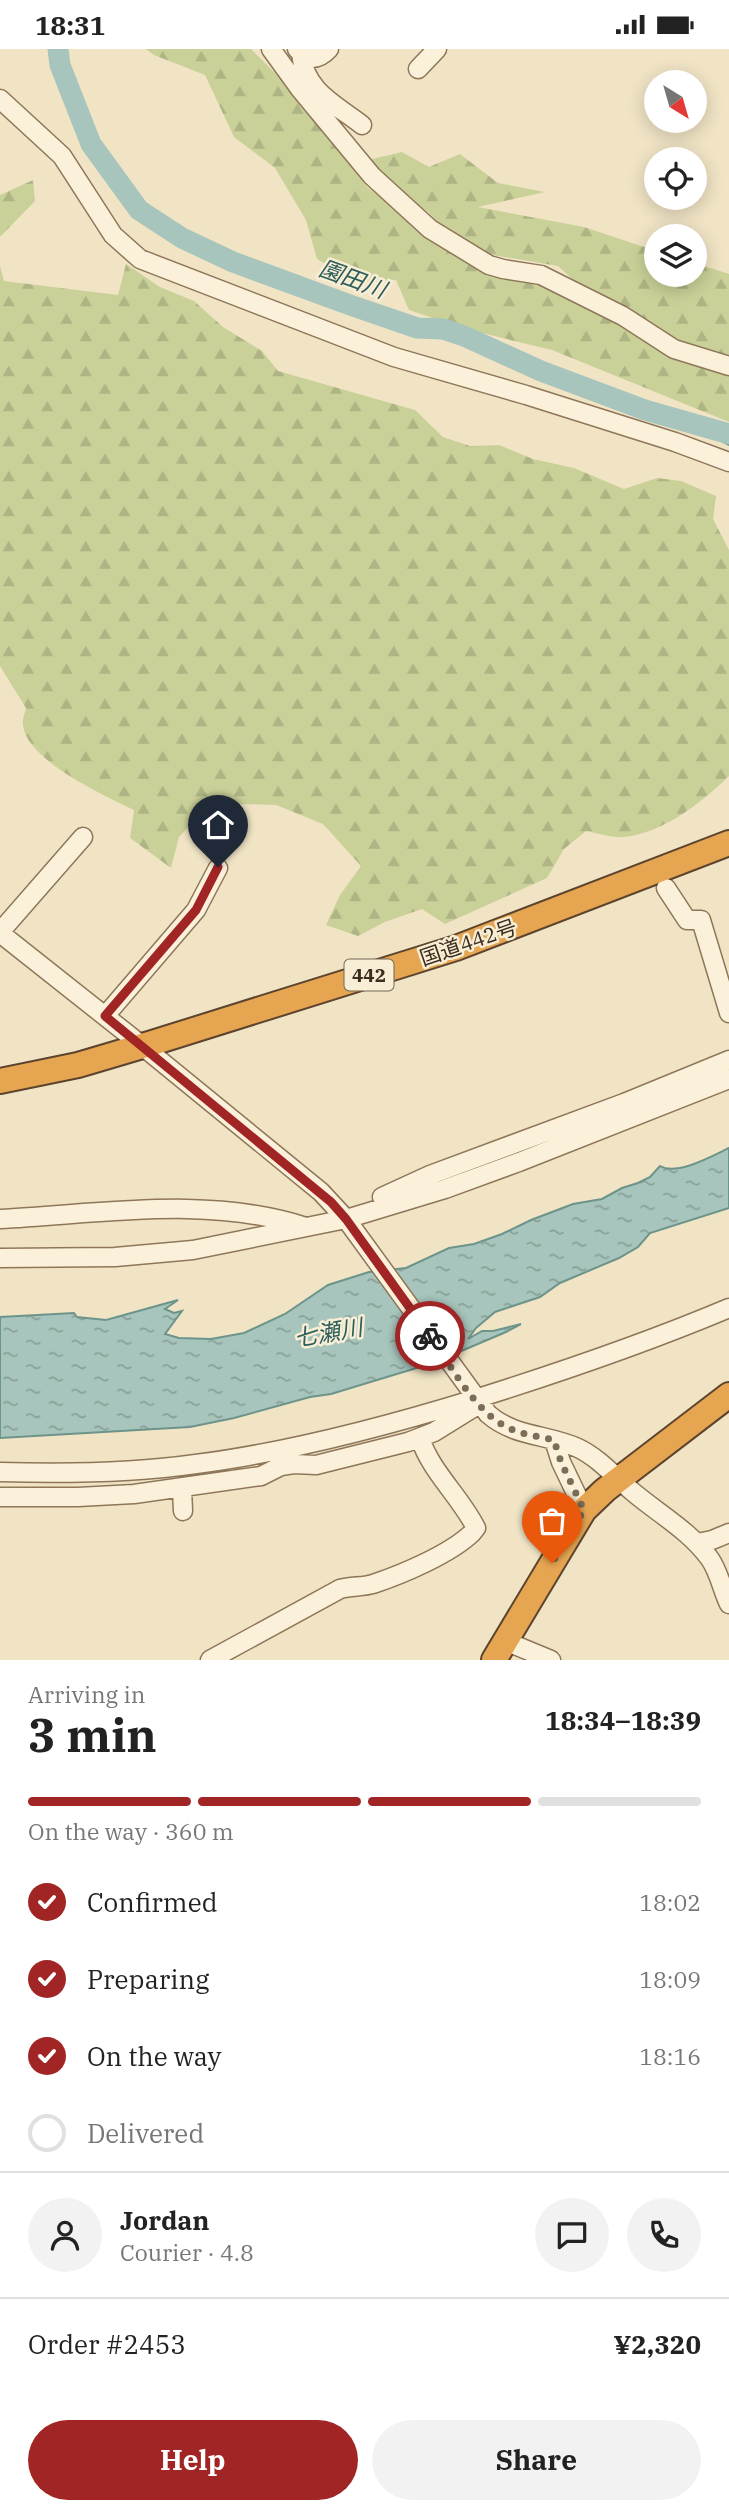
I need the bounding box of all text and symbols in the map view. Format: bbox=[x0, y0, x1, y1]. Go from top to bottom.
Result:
text: 18:31 bbox=[35, 8, 105, 42]
north arrow bbox=[644, 70, 707, 133]
map controls bbox=[644, 70, 707, 287]
button: locate bbox=[644, 147, 707, 210]
button: layers bbox=[644, 224, 707, 287]
water label: 園田川 bbox=[315, 252, 393, 305]
pin bbox=[188, 795, 248, 867]
icon: home bbox=[199, 806, 237, 844]
street label: 国道442号 bbox=[416, 912, 520, 972]
road number: 442 bbox=[344, 959, 394, 991]
courier bbox=[395, 1301, 465, 1371]
water label: 七瀬川 bbox=[291, 1311, 368, 1353]
icon: bike bbox=[411, 1317, 449, 1355]
pin bbox=[522, 1491, 582, 1563]
icon: bag bbox=[533, 1502, 571, 1540]
text: Arriving in bbox=[28, 1679, 145, 1709]
text: 18:34–18:39 bbox=[545, 1703, 701, 1737]
text: 3 min bbox=[28, 1705, 157, 1765]
text: On the way · 360 m bbox=[28, 1816, 234, 1846]
icon: check bbox=[28, 1883, 66, 1921]
text: Confirmed bbox=[87, 1885, 218, 1919]
text: 18:02 bbox=[639, 1887, 701, 1917]
icon: check bbox=[28, 1960, 66, 1998]
text: Preparing bbox=[87, 1962, 209, 1996]
text: 18:09 bbox=[639, 1964, 701, 1994]
icon: check bbox=[28, 2037, 66, 2075]
text: On the way bbox=[87, 2039, 221, 2073]
text: 18:16 bbox=[639, 2041, 701, 2071]
text: Delivered bbox=[87, 2116, 204, 2150]
button: person bbox=[28, 2198, 102, 2272]
button: chat bbox=[535, 2198, 609, 2272]
button: phone bbox=[627, 2198, 701, 2272]
text: Jordan bbox=[120, 2203, 210, 2237]
text: Courier · 4.8 bbox=[120, 2237, 254, 2267]
text: Order #2453 bbox=[28, 2327, 186, 2361]
text: ¥2,320 bbox=[614, 2327, 701, 2361]
button: Help bbox=[28, 2420, 358, 2500]
button: Share bbox=[372, 2420, 701, 2500]

